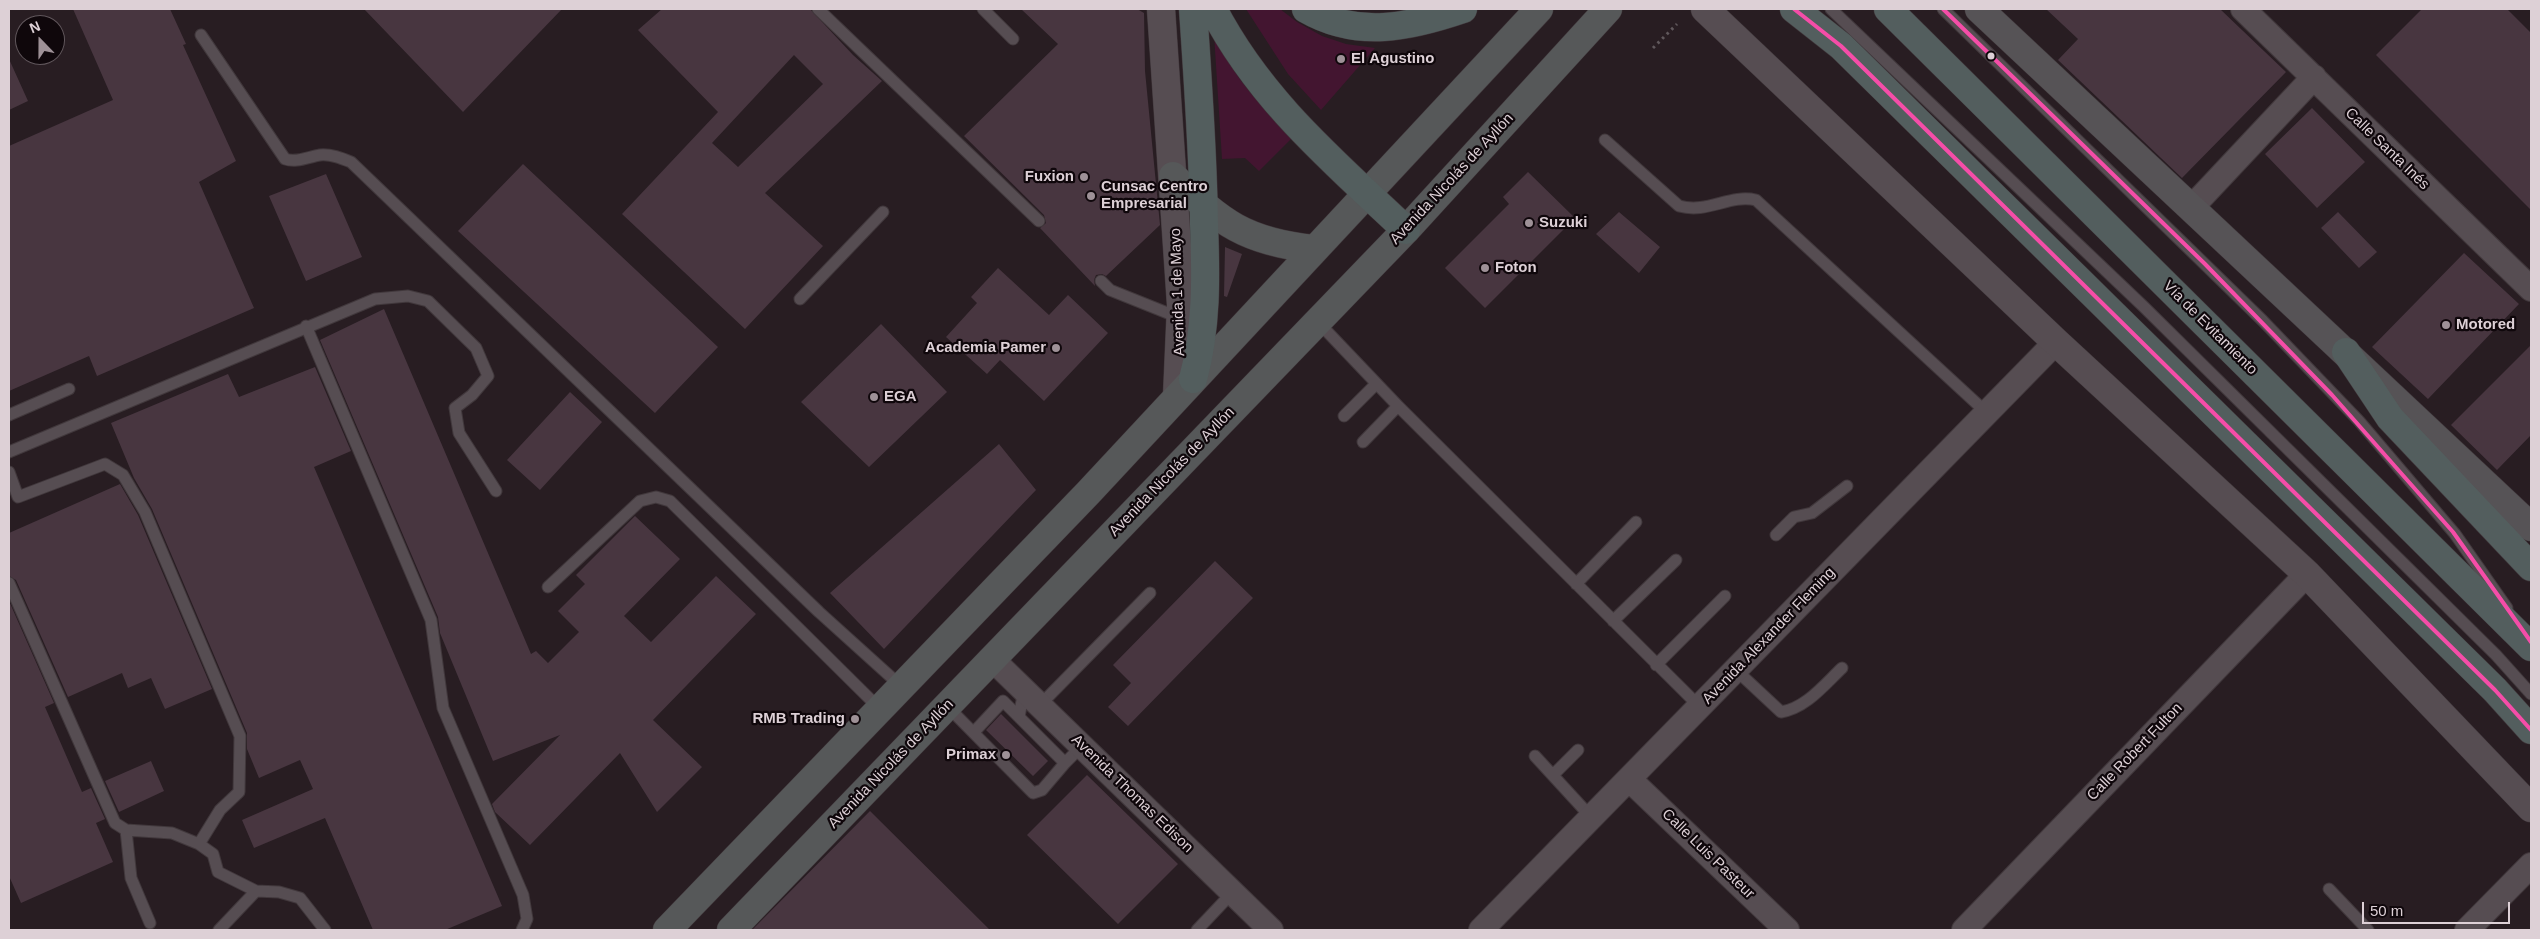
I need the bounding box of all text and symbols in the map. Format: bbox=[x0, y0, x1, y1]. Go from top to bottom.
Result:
north arrow bbox=[15, 15, 65, 65]
text: N bbox=[27, 18, 42, 36]
place label: El Agustino bbox=[1351, 50, 1434, 68]
unlabelled marker bbox=[1986, 51, 1996, 61]
marker: El Agustino bbox=[1335, 53, 1347, 65]
street label: Calle Santa Inés bbox=[2341, 104, 2433, 194]
street label: Avenida Nicolás de Ayllón bbox=[1386, 110, 1518, 248]
place label: Fuxion bbox=[1025, 168, 1074, 186]
marker: Fuxion bbox=[1078, 171, 1090, 183]
place label: Cunsac Centro Empresarial bbox=[1101, 178, 1208, 213]
marker: Cunsac Centro Empresarial bbox=[1085, 190, 1097, 202]
place label: Suzuki bbox=[1539, 214, 1587, 232]
marker: Suzuki bbox=[1523, 217, 1535, 229]
street label: Avenida 1 de Mayo bbox=[1167, 228, 1189, 356]
place label: Foton bbox=[1495, 259, 1537, 277]
marker: Foton bbox=[1479, 262, 1491, 274]
street label: Vía de Evitamiento bbox=[2159, 277, 2261, 379]
place label: Motored bbox=[2456, 316, 2515, 334]
marker: Motored bbox=[2440, 319, 2452, 331]
place label: Academia Pamer bbox=[925, 339, 1046, 357]
marker: Academia Pamer bbox=[1050, 342, 1062, 354]
place label: EGA bbox=[884, 388, 917, 406]
marker: EGA bbox=[868, 391, 880, 403]
street label: Avenida Nicolás de Ayllón bbox=[1105, 404, 1239, 540]
street label: Avenida Alexander Fleming bbox=[1699, 564, 1839, 708]
street label: Avenida Nicolás de Ayllón bbox=[824, 696, 958, 832]
street label: Calle Robert Fulton bbox=[2084, 699, 2186, 805]
place label: RMB Trading bbox=[753, 710, 845, 728]
marker: RMB Trading bbox=[849, 713, 861, 725]
street label: Avenida Thomas Edison bbox=[1067, 731, 1197, 857]
place label: Primax bbox=[946, 746, 996, 764]
marker: Primax bbox=[1000, 749, 1012, 761]
street label: Calle Luis Pasteur bbox=[1658, 805, 1758, 903]
scale bar bbox=[2365, 892, 2512, 924]
text: 50 m bbox=[2370, 902, 2403, 919]

